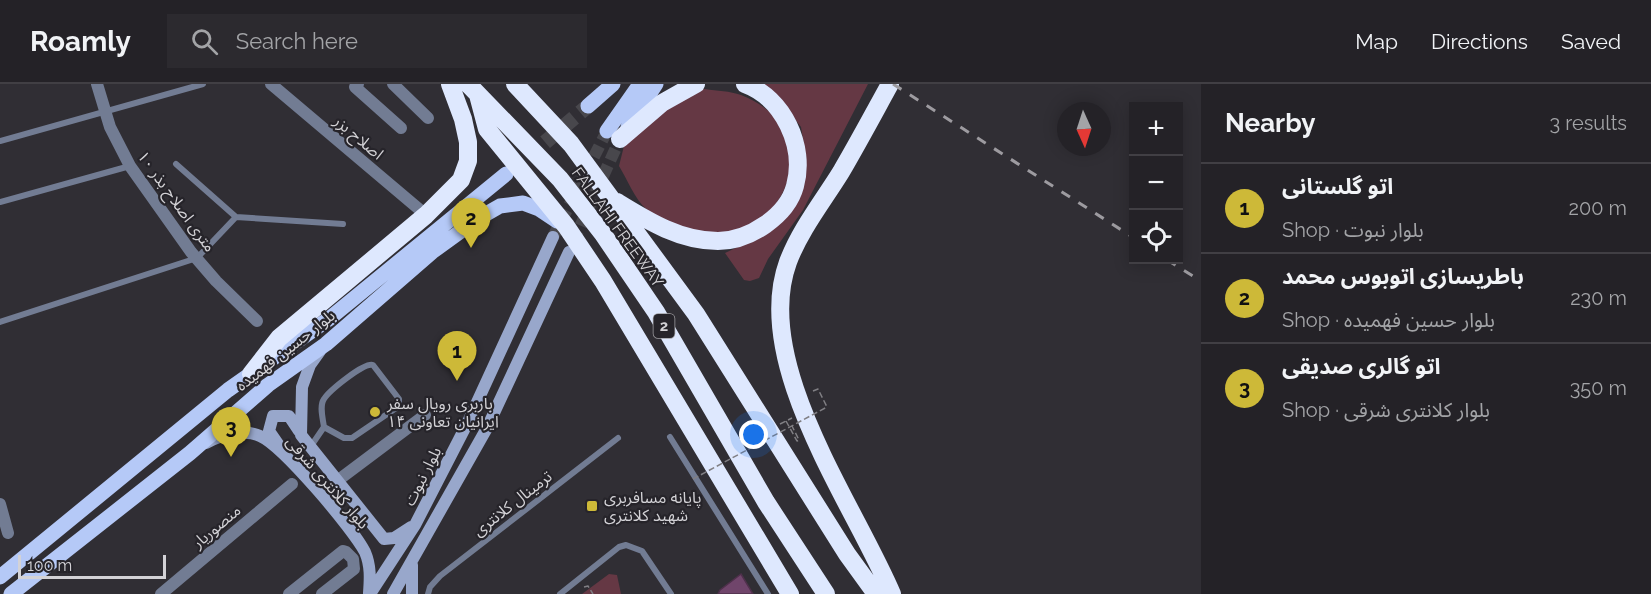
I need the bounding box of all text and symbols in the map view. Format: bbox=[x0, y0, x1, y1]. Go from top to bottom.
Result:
search box bbox=[167, 14, 587, 68]
text: Roamly bbox=[30, 25, 131, 58]
icon: search bbox=[188, 25, 221, 58]
text: Search here bbox=[236, 28, 358, 54]
text: Map bbox=[1355, 29, 1398, 54]
text: Directions bbox=[1431, 29, 1528, 54]
text: Saved bbox=[1561, 29, 1621, 54]
north arrow bbox=[1057, 102, 1111, 156]
map controls bbox=[1129, 102, 1183, 264]
button: + bbox=[1129, 102, 1183, 156]
text: Nearby bbox=[1225, 108, 1315, 138]
street label: اصلاح بزر bbox=[327, 111, 387, 166]
text: 3 results bbox=[1549, 111, 1627, 135]
street label: ۱۰ متری اصلاح بذر bbox=[131, 147, 220, 257]
button: − bbox=[1129, 156, 1183, 210]
street label: FALLAHI FREEWAY bbox=[568, 164, 668, 291]
text: اتو گلستانی bbox=[1282, 173, 1393, 199]
text: 1 bbox=[1240, 196, 1249, 220]
text: 200 m bbox=[1569, 196, 1627, 220]
pin: 2 bbox=[452, 198, 490, 248]
button: locate bbox=[1129, 210, 1183, 264]
text: Shop · بلوار نبوت bbox=[1282, 218, 1424, 242]
text: باطریسازی اتوبوس محمد bbox=[1282, 263, 1524, 289]
text: 2 bbox=[1239, 286, 1250, 310]
text: 230 m bbox=[1570, 286, 1627, 310]
street label: بلوار حسین فهمیده bbox=[232, 306, 339, 395]
text: Shop · بلوار حسین فهمیده bbox=[1282, 308, 1495, 332]
road number: 2 bbox=[654, 314, 674, 338]
pin: 1 bbox=[438, 332, 476, 381]
text: اتو گالری صدیقی bbox=[1282, 353, 1441, 379]
text: 3 bbox=[1239, 376, 1250, 400]
text: 350 m bbox=[1570, 376, 1627, 400]
place label: باربری رویال سفر ایرانیان تعاونی ۱۴ bbox=[386, 394, 499, 431]
text: Shop · بلوار کلانتری شرقی bbox=[1282, 398, 1490, 422]
marker: باربری رویال سفر ایرانیان تعاونی ۱۴ bbox=[368, 405, 382, 419]
pin: 3 bbox=[212, 408, 250, 457]
your location bbox=[739, 420, 768, 449]
street label: بلوار کلانتری شرقی bbox=[282, 432, 373, 533]
street label: بلوار نبوت bbox=[400, 444, 445, 509]
street label: ترمینال کلانتری bbox=[469, 466, 556, 541]
place label: پایانه مسافربری شهید کلانتری bbox=[604, 488, 702, 525]
marker: پایانه مسافربری شهید کلانتری bbox=[585, 499, 599, 513]
street label: منصوریار bbox=[187, 501, 244, 553]
scale bar bbox=[18, 552, 166, 580]
text: 100 m bbox=[27, 556, 72, 575]

